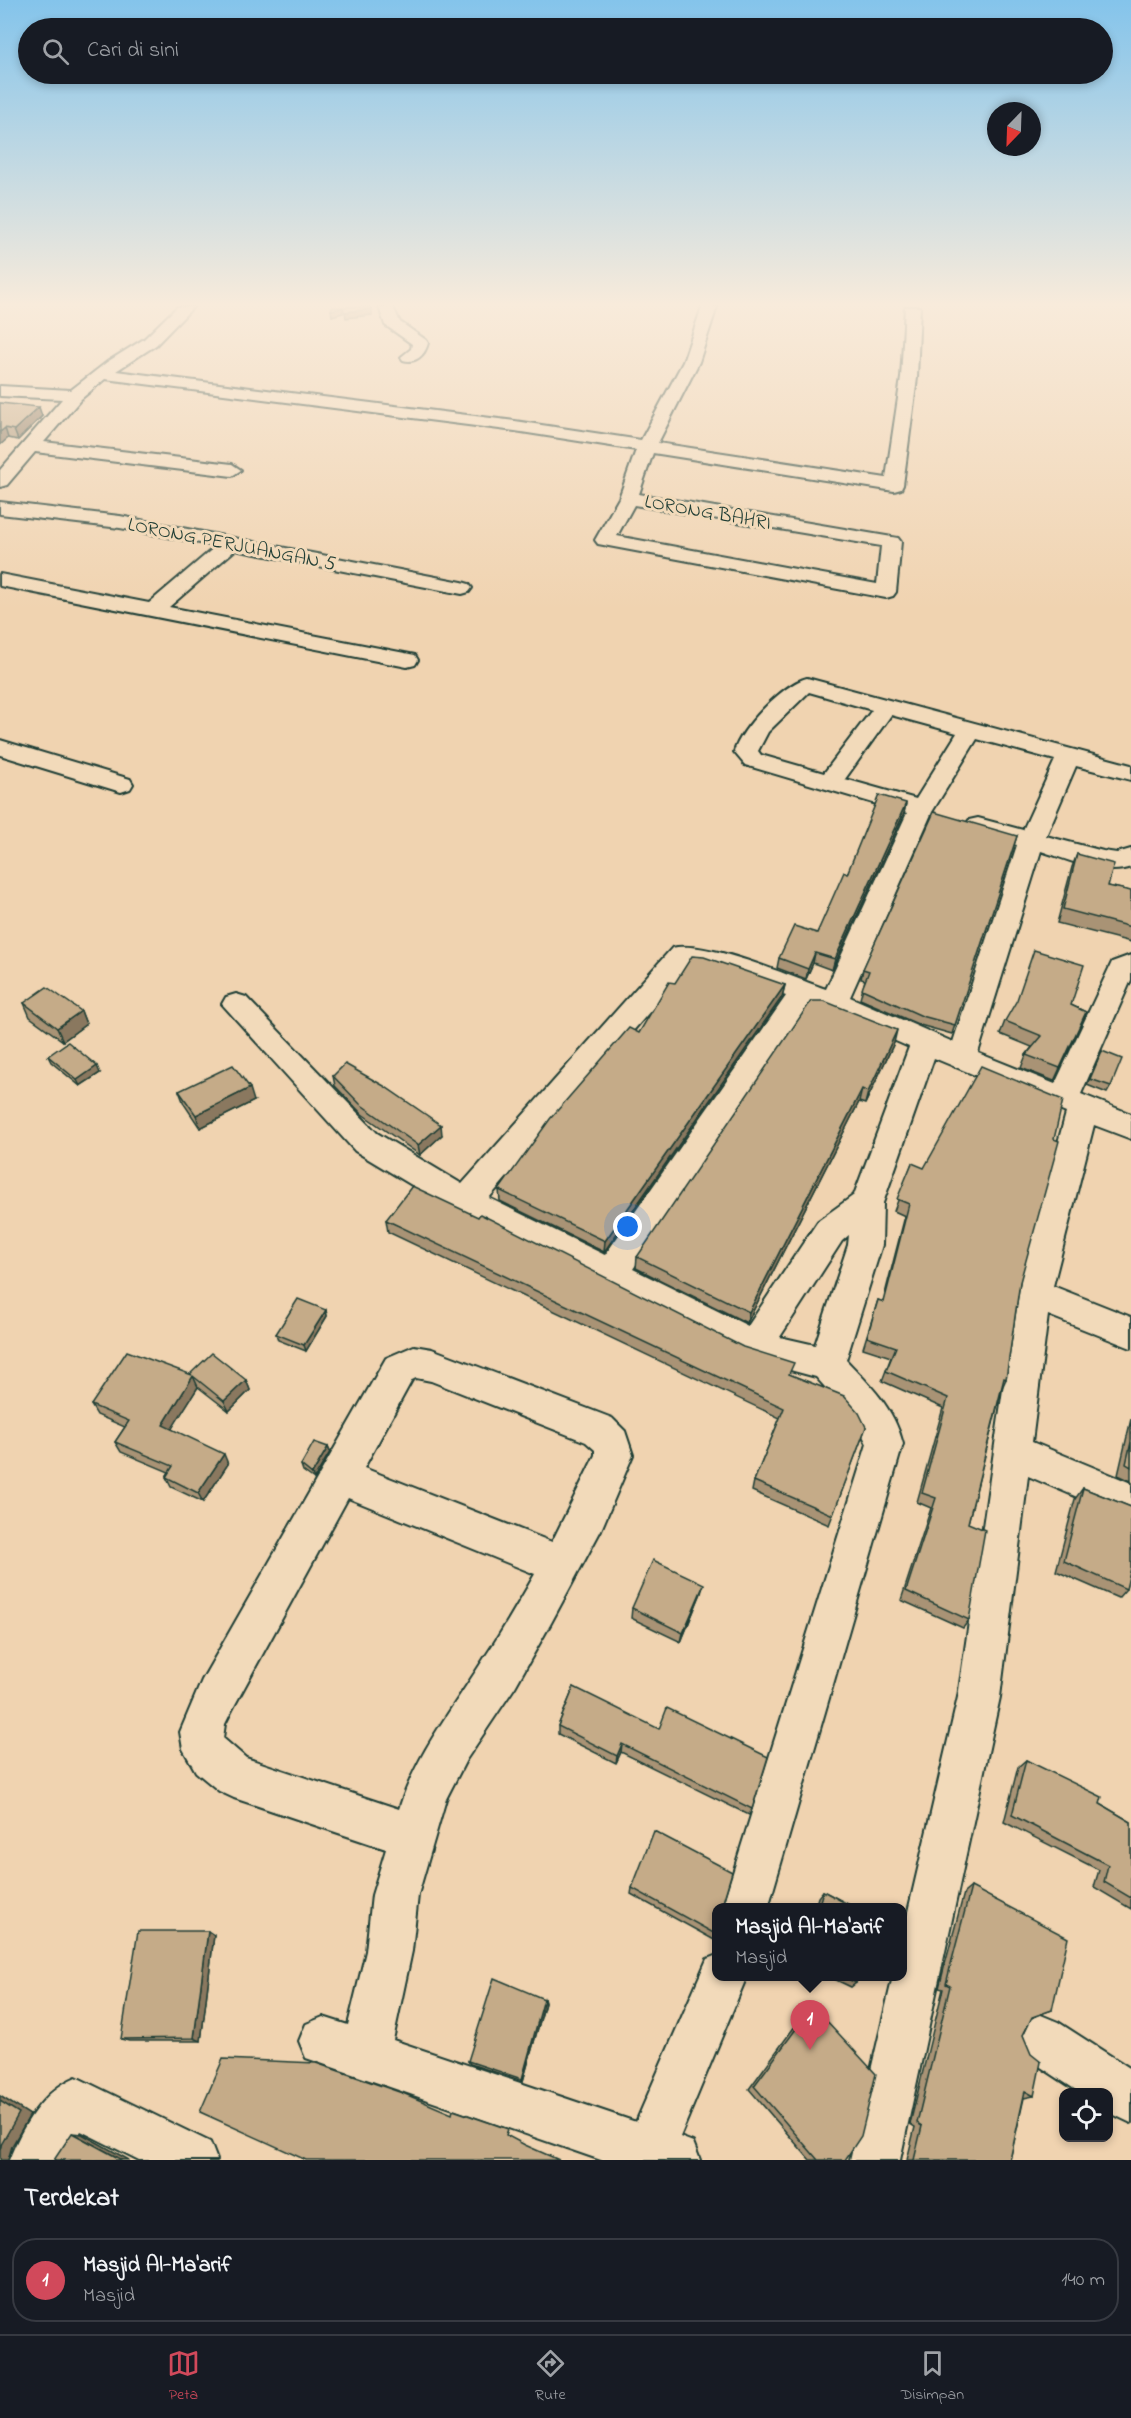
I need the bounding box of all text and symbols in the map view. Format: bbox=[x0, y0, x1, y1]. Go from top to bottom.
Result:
search box bbox=[18, 18, 1113, 84]
icon: search bbox=[39, 35, 72, 68]
text: Cari di sini bbox=[87, 35, 179, 67]
north arrow bbox=[987, 102, 1041, 156]
street label: LORONG BAHRI bbox=[642, 488, 773, 539]
street label: LORONG PERJUANGAN 5 bbox=[125, 511, 338, 580]
your location bbox=[613, 1212, 642, 1241]
popup bbox=[712, 1903, 907, 1981]
text: Masjid Al-Ma'arif bbox=[735, 1912, 884, 1944]
text: Masjid bbox=[735, 1944, 787, 1973]
pin: 1 bbox=[790, 2000, 830, 2050]
map controls bbox=[1059, 2088, 1113, 2142]
button: locate bbox=[1059, 2088, 1113, 2142]
text: Terdekat bbox=[24, 2180, 119, 2218]
text: Masjid Al-Ma'arif bbox=[83, 2250, 232, 2282]
text: 1 bbox=[42, 2266, 49, 2295]
text: 140 m bbox=[1061, 2266, 1105, 2295]
text: Masjid bbox=[83, 2282, 135, 2311]
tab: Peta bbox=[167, 2347, 200, 2407]
tab: Rute bbox=[534, 2347, 567, 2407]
tab: Disimpan bbox=[901, 2347, 964, 2407]

